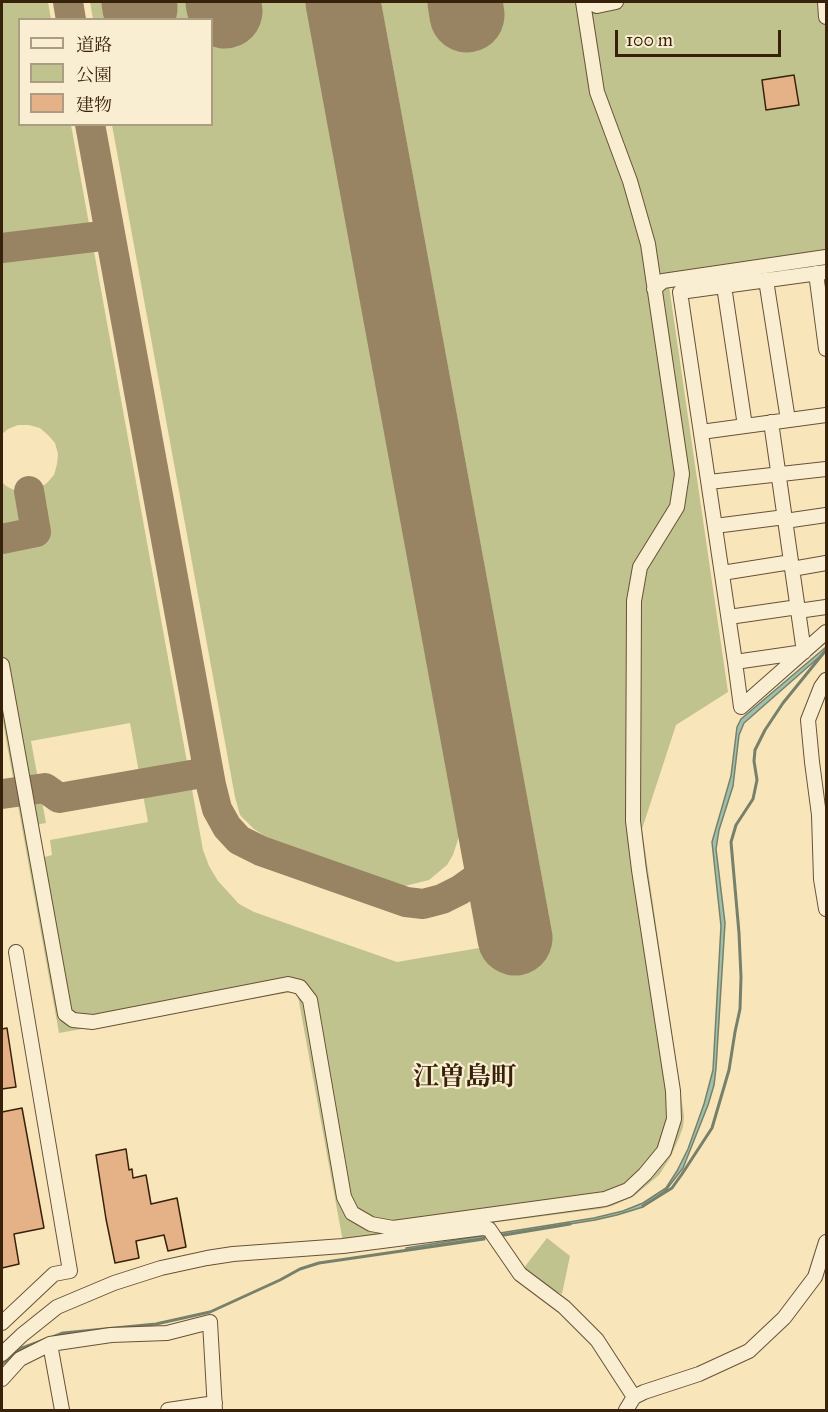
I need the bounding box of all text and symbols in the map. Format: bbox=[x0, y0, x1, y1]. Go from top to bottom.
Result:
legend bbox=[18, 18, 213, 126]
scale bar bbox=[618, 18, 784, 56]
text: 100 m bbox=[626, 29, 673, 51]
text: 道路 bbox=[76, 34, 112, 56]
text: 公園 bbox=[76, 64, 112, 86]
text: 建物 bbox=[76, 94, 112, 116]
district label: 江曽島町 bbox=[413, 1063, 517, 1095]

